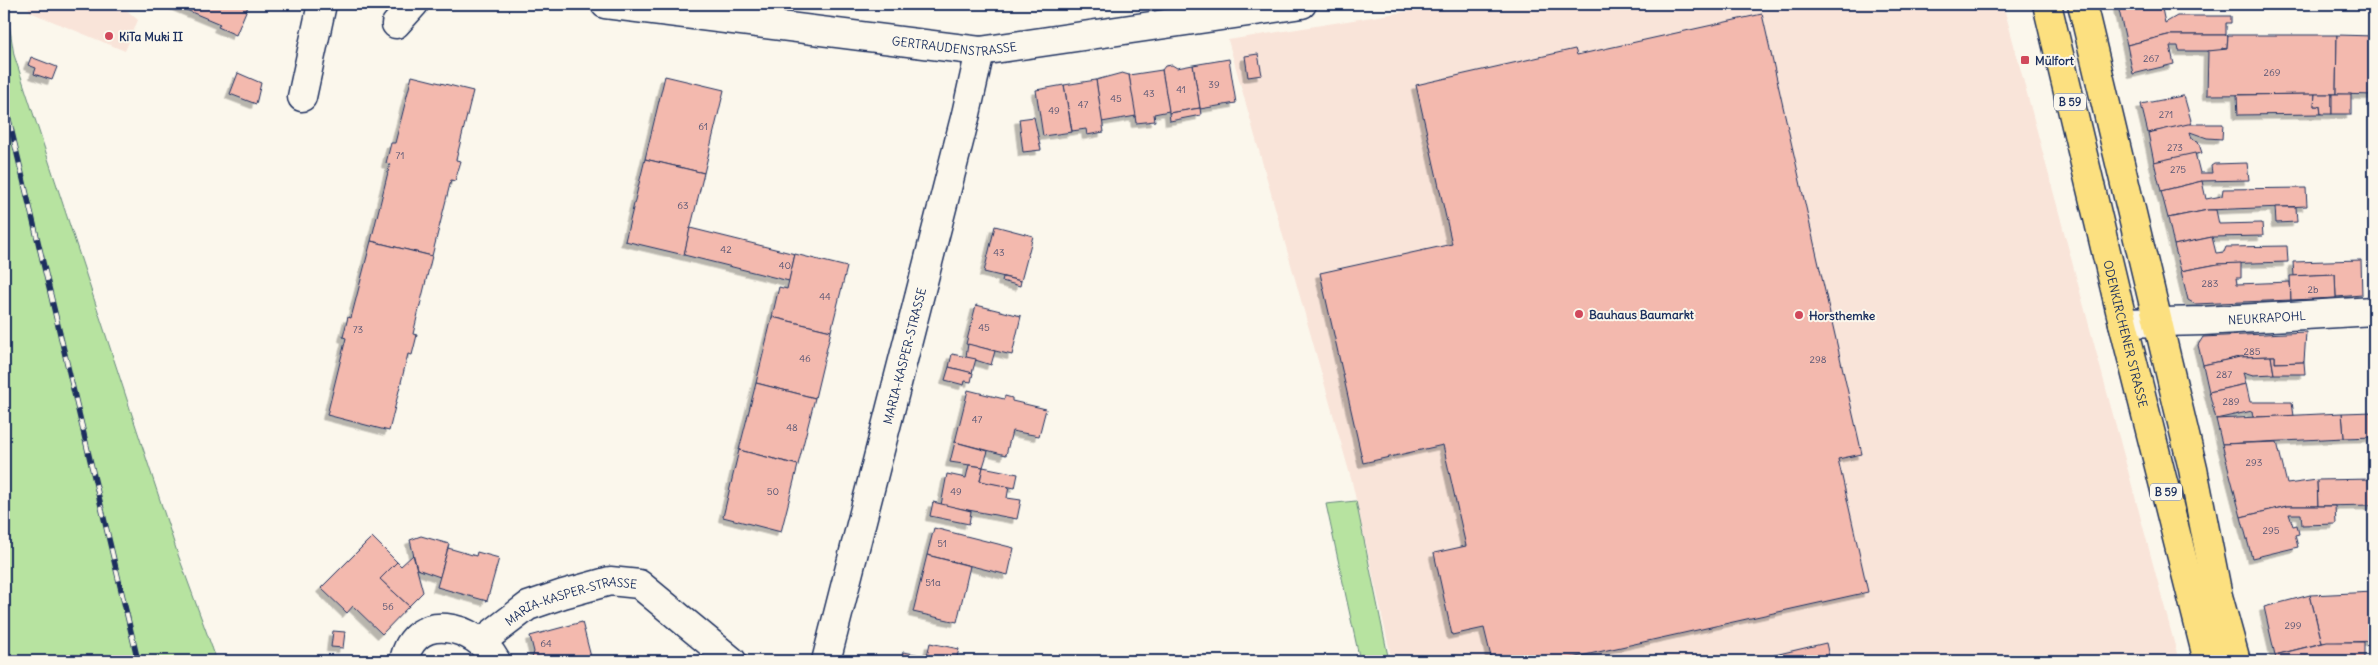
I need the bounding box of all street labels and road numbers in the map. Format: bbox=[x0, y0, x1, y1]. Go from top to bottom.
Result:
street label: GERTRAUDENSTRASSE bbox=[891, 33, 1018, 59]
road number: B 59 bbox=[2054, 94, 2086, 110]
street label: ODENKIRCHENER STRASSE bbox=[2101, 258, 2151, 409]
street label: MARIA-KASPER-STRASSE bbox=[879, 286, 929, 426]
street label: NEUKRAPOHL bbox=[2227, 307, 2307, 327]
road number: B 59 bbox=[2150, 484, 2182, 501]
street label: MARIA-KASPER-STRASSE bbox=[502, 573, 638, 629]

